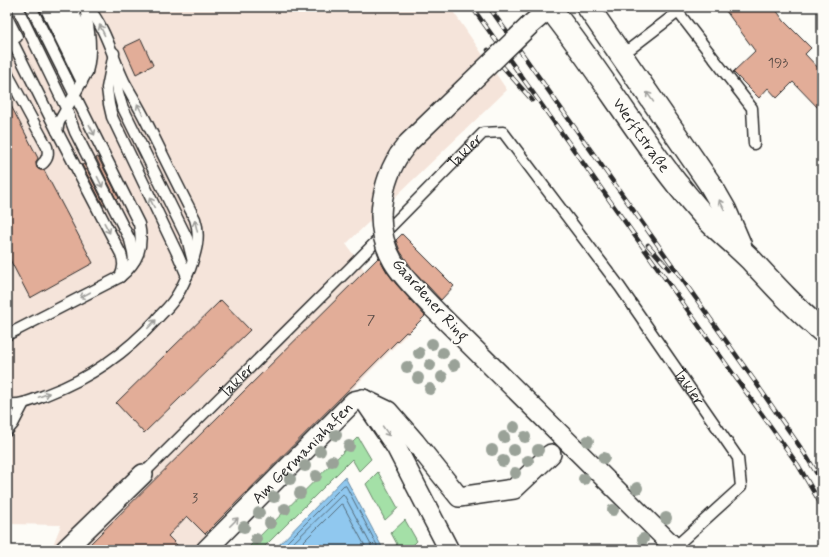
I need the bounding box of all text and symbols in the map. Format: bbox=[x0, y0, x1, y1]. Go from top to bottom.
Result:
one-way arrow bbox=[98, 24, 105, 36]
house number: 193 bbox=[768, 54, 788, 72]
one-way arrow bbox=[646, 92, 654, 103]
street label: Werftstraße bbox=[608, 94, 675, 177]
one-way arrow bbox=[136, 104, 143, 116]
one-way arrow bbox=[89, 124, 96, 136]
street label: Takler bbox=[443, 129, 487, 174]
one-way arrow bbox=[97, 176, 104, 188]
one-way arrow bbox=[148, 197, 156, 209]
one-way arrow bbox=[718, 199, 725, 211]
one-way arrow bbox=[192, 220, 200, 233]
one-way arrow bbox=[104, 221, 111, 233]
street label: Gaardener Ring bbox=[386, 254, 473, 347]
one-way arrow bbox=[80, 291, 92, 299]
house number: 7 bbox=[367, 311, 376, 329]
one-way arrow bbox=[147, 319, 157, 329]
street label: Takler bbox=[214, 358, 259, 403]
street label: Takler bbox=[668, 364, 710, 410]
one-way arrow bbox=[38, 391, 50, 399]
street label: Am Germaniahafen bbox=[247, 397, 358, 508]
one-way arrow bbox=[382, 425, 390, 436]
house number: 3 bbox=[192, 489, 198, 507]
one-way arrow bbox=[229, 517, 239, 527]

